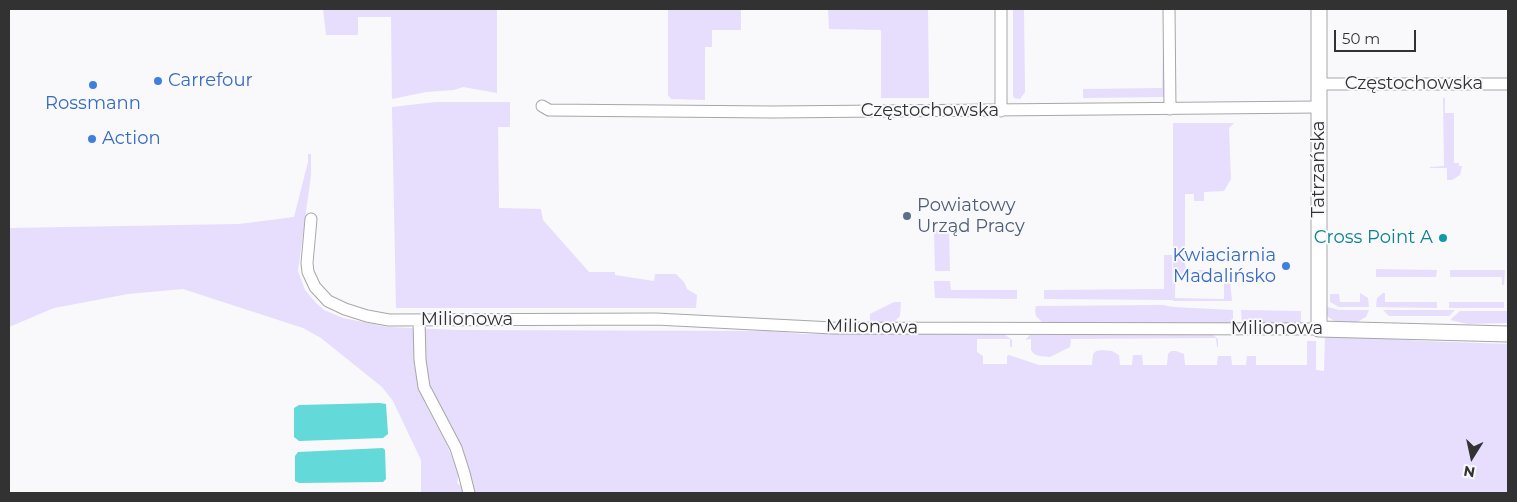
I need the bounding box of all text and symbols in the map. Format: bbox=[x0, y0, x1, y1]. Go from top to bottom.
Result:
scale bar bbox=[1337, 20, 1420, 52]
text: 50 m bbox=[1342, 29, 1380, 48]
place label: Carrefour bbox=[168, 70, 253, 92]
street label: Częstochowska bbox=[1345, 73, 1483, 95]
marker: Carrefour bbox=[152, 75, 164, 87]
marker: Rossmann bbox=[87, 79, 99, 91]
place label: Rossmann bbox=[45, 93, 141, 115]
street label: Częstochowska bbox=[861, 100, 999, 122]
street label: Tatrzańska bbox=[1308, 121, 1330, 217]
place label: Action bbox=[102, 128, 161, 150]
marker: Action bbox=[86, 133, 98, 145]
place label: Powiatowy Urząd Pracy bbox=[917, 195, 1025, 238]
marker: Powiatowy Urząd Pracy bbox=[901, 210, 913, 222]
place label: Cross Point A bbox=[1314, 227, 1433, 249]
marker: Cross Point A bbox=[1437, 232, 1449, 244]
place label: Kwiaciarnia Madalińsko bbox=[1172, 245, 1276, 288]
marker: Kwiaciarnia Madalińsko bbox=[1280, 260, 1292, 272]
street label: Milionowa bbox=[421, 309, 513, 331]
street label: Milionowa bbox=[826, 315, 918, 339]
street label: Milionowa bbox=[1231, 318, 1323, 340]
north arrow bbox=[1447, 432, 1497, 482]
text: N bbox=[1462, 462, 1477, 482]

